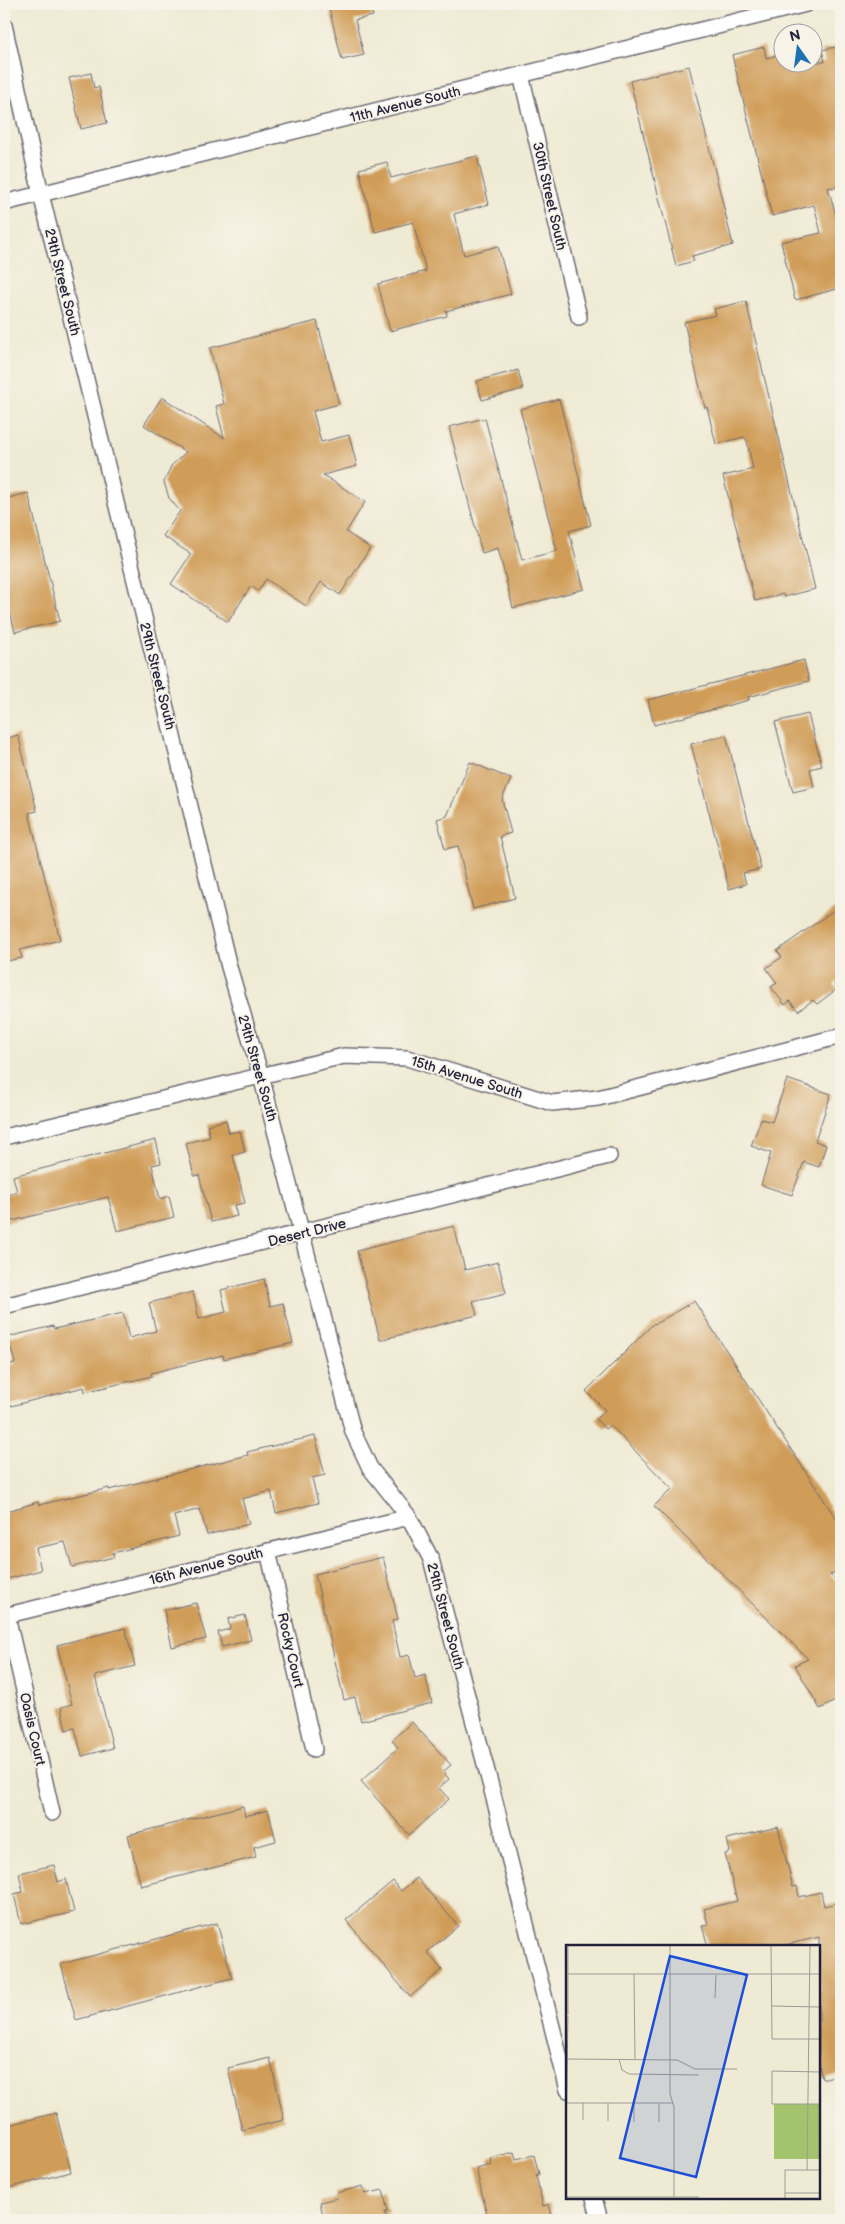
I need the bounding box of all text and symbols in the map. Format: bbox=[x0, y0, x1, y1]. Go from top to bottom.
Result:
north arrow bbox=[772, 22, 822, 72]
text: N bbox=[788, 26, 802, 45]
street label: 11th Avenue South bbox=[348, 82, 462, 126]
street label: 30th Street South bbox=[529, 140, 570, 252]
street label: 29th Street South bbox=[41, 227, 84, 338]
street label: 29th Street South bbox=[136, 621, 179, 732]
street label: 29th Street South bbox=[234, 1013, 281, 1124]
street label: 15th Avenue South bbox=[409, 1052, 525, 1103]
street label: Desert Drive bbox=[266, 1215, 348, 1250]
street label: 16th Avenue South bbox=[148, 1544, 265, 1589]
street label: 29th Street South bbox=[423, 1561, 468, 1672]
street label: Rocky Court bbox=[274, 1611, 308, 1690]
street label: Oasis Court bbox=[16, 1691, 49, 1768]
inset map bbox=[566, 1945, 820, 2199]

